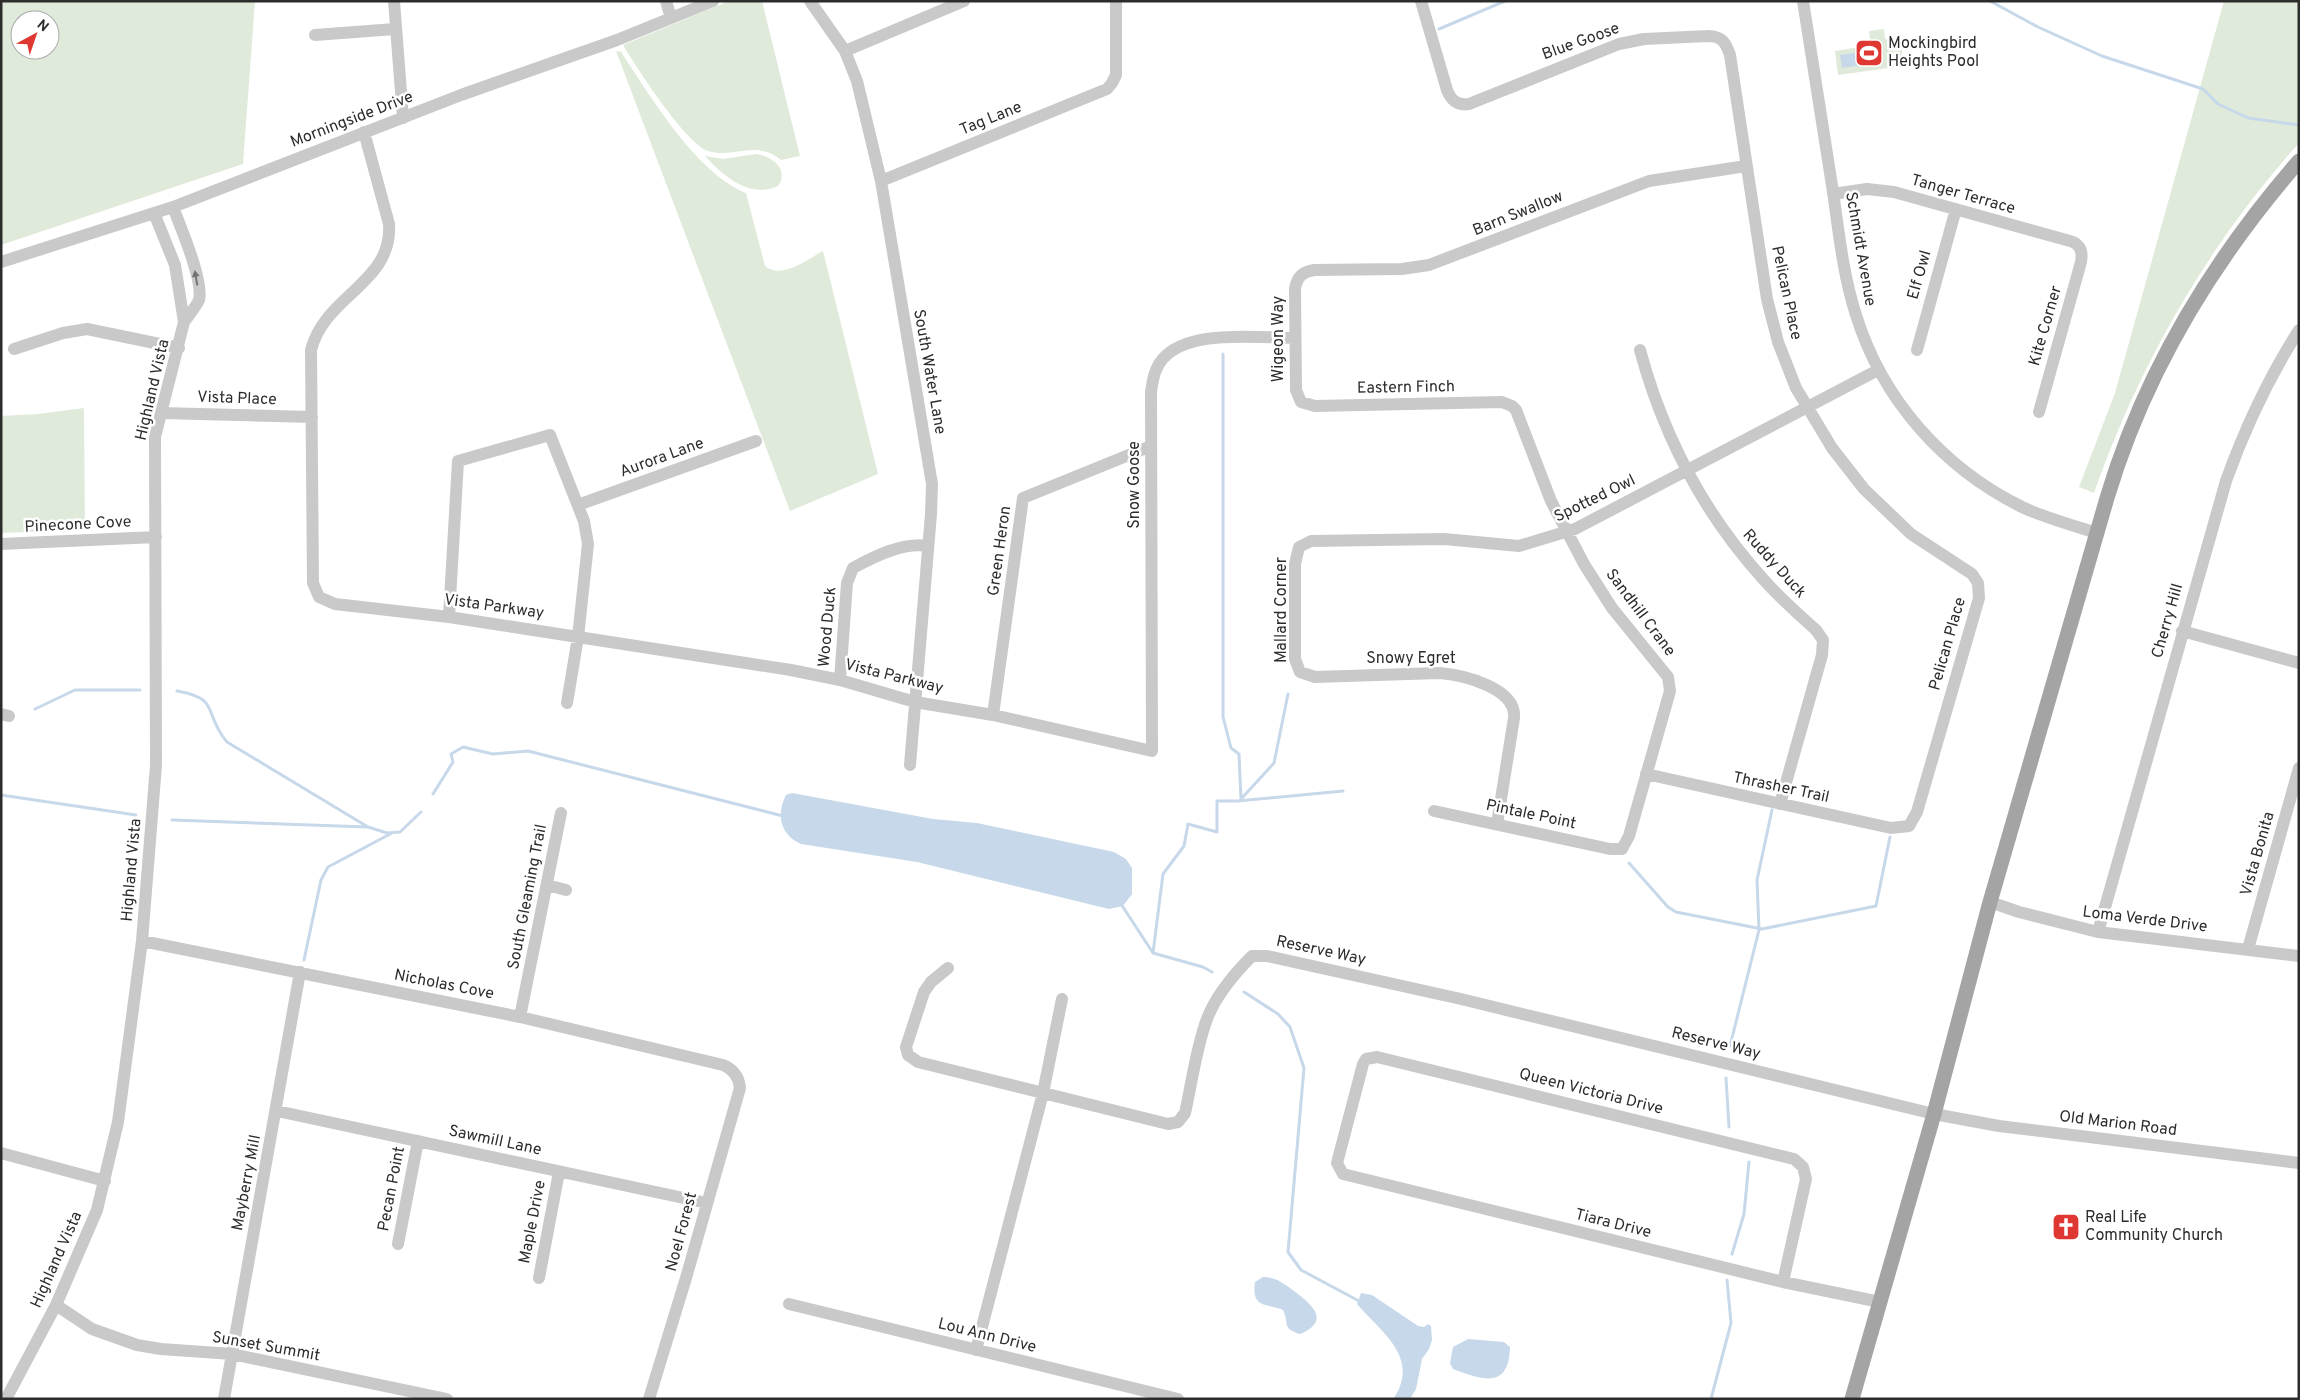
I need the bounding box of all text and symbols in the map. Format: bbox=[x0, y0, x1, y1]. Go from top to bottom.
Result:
north arrow bbox=[10, 10, 60, 60]
text: N bbox=[33, 16, 52, 36]
street label: Blue Goose bbox=[1540, 19, 1622, 65]
place label: Mockingbird Heights Pool bbox=[1888, 34, 1979, 72]
sports icon: Mockingbird Heights Pool bbox=[1854, 38, 1884, 68]
street label: Morningside Drive bbox=[288, 87, 416, 153]
street label: Tag Lane bbox=[957, 98, 1025, 140]
street label: Tanger Terrace bbox=[1909, 171, 2017, 219]
street label: Barn Swallow bbox=[1470, 187, 1566, 241]
street label: Schmidt Avenue bbox=[1840, 190, 1880, 308]
street label: Pelican Place bbox=[1766, 244, 1806, 342]
street label: Elf Owl bbox=[1903, 248, 1937, 302]
one-way arrow bbox=[192, 270, 200, 286]
street label: Kite Corner bbox=[2025, 284, 2067, 368]
street label: Wigeon Way bbox=[1269, 296, 1289, 382]
street label: South Water Lane bbox=[908, 308, 950, 436]
street label: Highland Vista bbox=[132, 337, 174, 443]
street label: Eastern Finch bbox=[1357, 377, 1455, 399]
street label: Vista Place bbox=[197, 388, 277, 410]
street label: Aurora Lane bbox=[617, 434, 707, 482]
street label: Snow Goose bbox=[1125, 441, 1145, 529]
street label: Spotted Owl bbox=[1551, 471, 1639, 527]
street label: Green Heron bbox=[984, 505, 1016, 597]
street label: Pinecone Cove bbox=[24, 512, 132, 538]
street label: Ruddy Duck bbox=[1738, 525, 1810, 603]
street label: Mallard Corner bbox=[1272, 557, 1292, 663]
street label: Sandhill Crane bbox=[1601, 565, 1679, 661]
street label: Cherry Hill bbox=[2148, 581, 2188, 661]
street label: Wood Duck bbox=[815, 586, 841, 668]
street label: Vista Parkway bbox=[443, 590, 545, 624]
street label: Pelican Place bbox=[1925, 595, 1971, 693]
street label: Snowy Egret bbox=[1366, 649, 1456, 669]
street label: Vista Parkway bbox=[843, 655, 945, 699]
street label: Thrasher Trail bbox=[1731, 768, 1831, 808]
street label: Pintale Point bbox=[1484, 796, 1578, 834]
street label: Vista Bonita bbox=[2236, 810, 2280, 898]
street label: Highland Vista bbox=[118, 818, 146, 922]
street label: South Gleaming Trail bbox=[504, 823, 552, 971]
street label: Loma Verde Drive bbox=[2081, 902, 2209, 938]
street label: Reserve Way bbox=[1274, 932, 1368, 970]
street label: Nicholas Cove bbox=[392, 966, 496, 1004]
street label: Reserve Way bbox=[1669, 1023, 1763, 1065]
street label: Queen Victoria Drive bbox=[1517, 1064, 1665, 1120]
street label: Old Marion Road bbox=[2058, 1107, 2178, 1141]
street label: Sawmill Lane bbox=[447, 1121, 543, 1161]
street label: Mayberry Mill bbox=[228, 1133, 266, 1233]
street label: Pecan Point bbox=[374, 1145, 410, 1233]
street label: Maple Drive bbox=[515, 1179, 551, 1265]
street label: Noel Forest bbox=[662, 1190, 702, 1274]
street label: Tiara Drive bbox=[1573, 1205, 1653, 1243]
place label: Real Life Community Church bbox=[2085, 1208, 2223, 1246]
street label: Highland Vista bbox=[27, 1209, 87, 1311]
church icon: Real Life Community Church bbox=[2051, 1212, 2081, 1242]
street label: Lou Ann Drive bbox=[936, 1314, 1038, 1358]
street label: Sunset Summit bbox=[210, 1328, 322, 1366]

